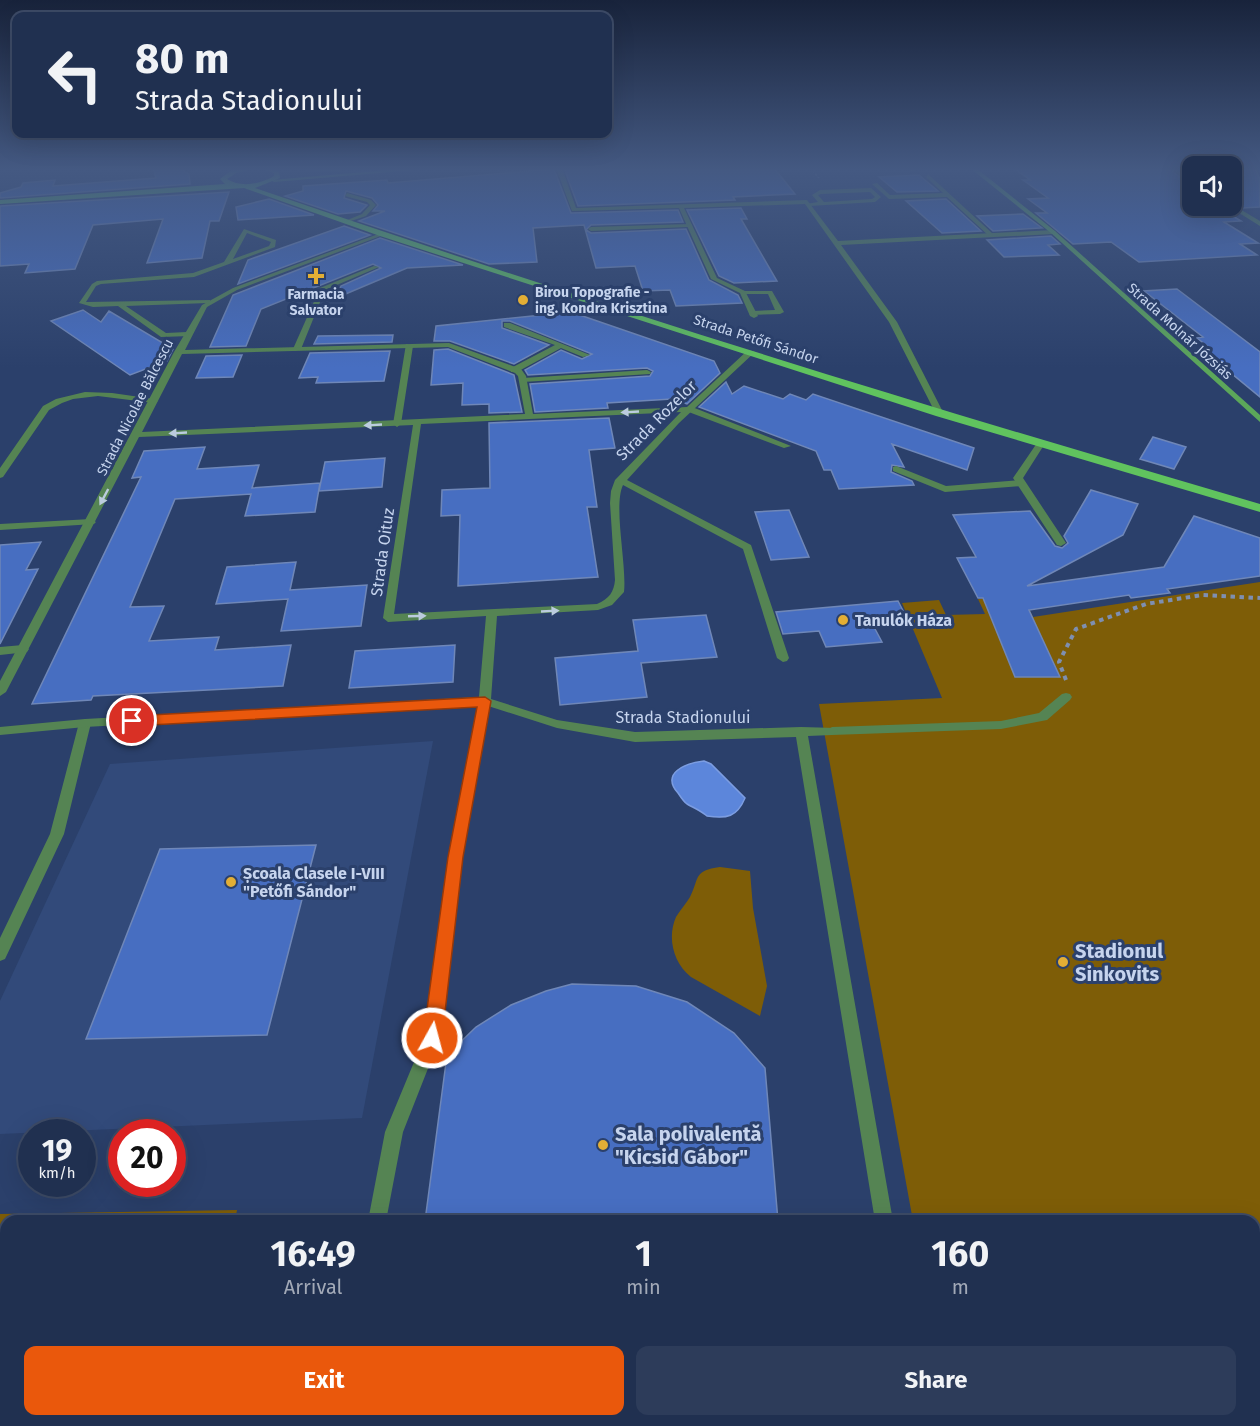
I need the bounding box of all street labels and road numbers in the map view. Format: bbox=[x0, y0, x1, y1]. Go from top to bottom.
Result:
street label: Strada Molnár Józsiás bbox=[1123, 280, 1236, 383]
street label: Strada Petőfi Sándor bbox=[691, 311, 821, 368]
street label: Strada Nicolae Bălcescu bbox=[94, 336, 177, 478]
street label: Strada Rozelor bbox=[612, 376, 701, 464]
street label: Strada Oituz bbox=[367, 507, 398, 597]
street label: Strada Stadionului bbox=[615, 708, 751, 727]

